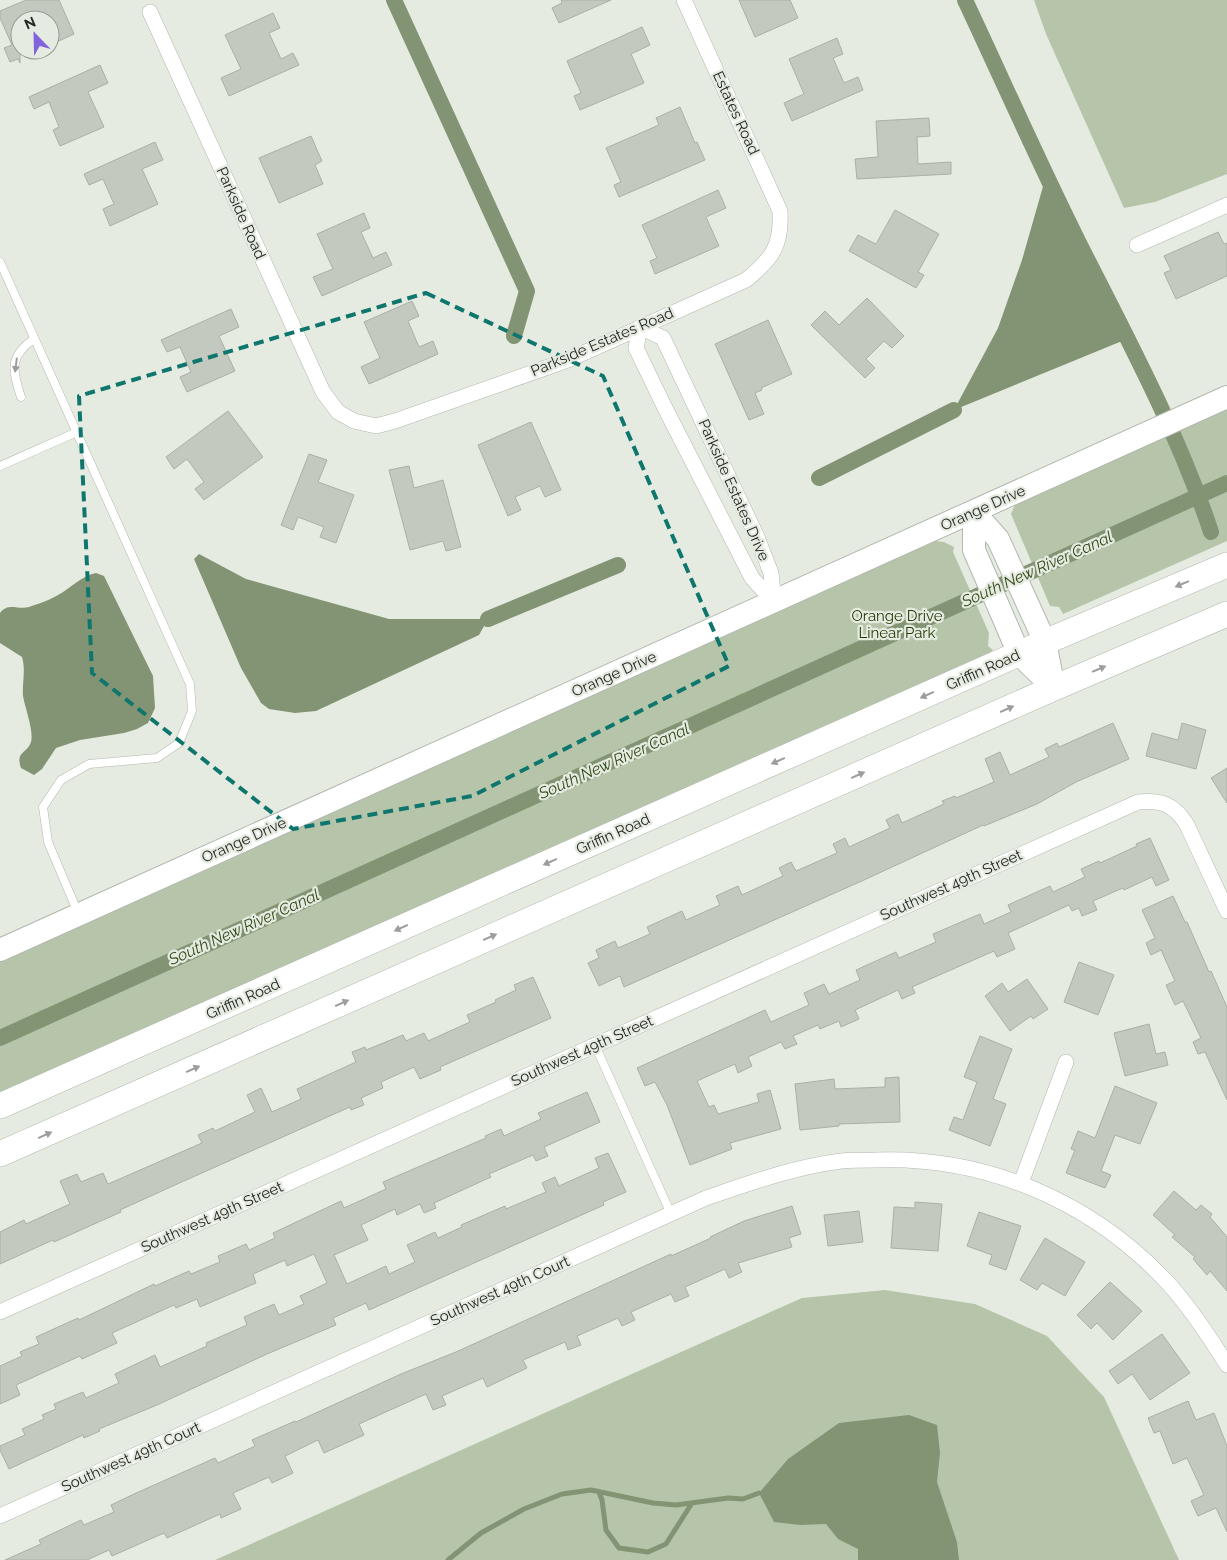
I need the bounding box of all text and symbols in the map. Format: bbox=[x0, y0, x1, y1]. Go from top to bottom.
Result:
north arrow bbox=[10, 10, 60, 60]
text: N bbox=[22, 14, 38, 32]
street label: Estates Road bbox=[709, 68, 763, 158]
street label: Parkside Road bbox=[213, 164, 269, 262]
street label: Parkside Estates Road bbox=[528, 304, 676, 380]
one-way arrow bbox=[12, 357, 20, 373]
street label: Parkside Estates Drive bbox=[695, 416, 773, 564]
street label: Orange Drive bbox=[938, 481, 1028, 535]
water label: South New River Canal bbox=[958, 527, 1115, 611]
one-way arrow bbox=[1175, 580, 1189, 588]
park label: Orange Drive Linear Park bbox=[851, 607, 943, 642]
street label: Griffin Road bbox=[943, 646, 1023, 694]
street label: Orange Drive bbox=[569, 647, 659, 701]
one-way arrow bbox=[1092, 665, 1106, 673]
one-way arrow bbox=[920, 691, 934, 699]
one-way arrow bbox=[1000, 705, 1014, 713]
water label: South New River Canal bbox=[535, 719, 692, 803]
one-way arrow bbox=[771, 757, 785, 765]
one-way arrow bbox=[851, 770, 865, 778]
street label: Griffin Road bbox=[573, 810, 653, 858]
street label: Orange Drive bbox=[199, 813, 289, 867]
street label: Southwest 49th Street bbox=[877, 846, 1025, 924]
one-way arrow bbox=[543, 859, 557, 867]
water label: South New River Canal bbox=[165, 885, 322, 969]
one-way arrow bbox=[394, 925, 408, 933]
one-way arrow bbox=[483, 933, 497, 941]
street label: Griffin Road bbox=[203, 975, 283, 1023]
one-way arrow bbox=[335, 999, 349, 1007]
street label: Southwest 49th Street bbox=[508, 1012, 656, 1090]
one-way arrow bbox=[186, 1065, 200, 1073]
one-way arrow bbox=[38, 1130, 52, 1138]
street label: Southwest 49th Street bbox=[138, 1178, 286, 1256]
street label: Southwest 49th Court bbox=[428, 1252, 572, 1330]
street label: Southwest 49th Court bbox=[59, 1418, 203, 1496]

